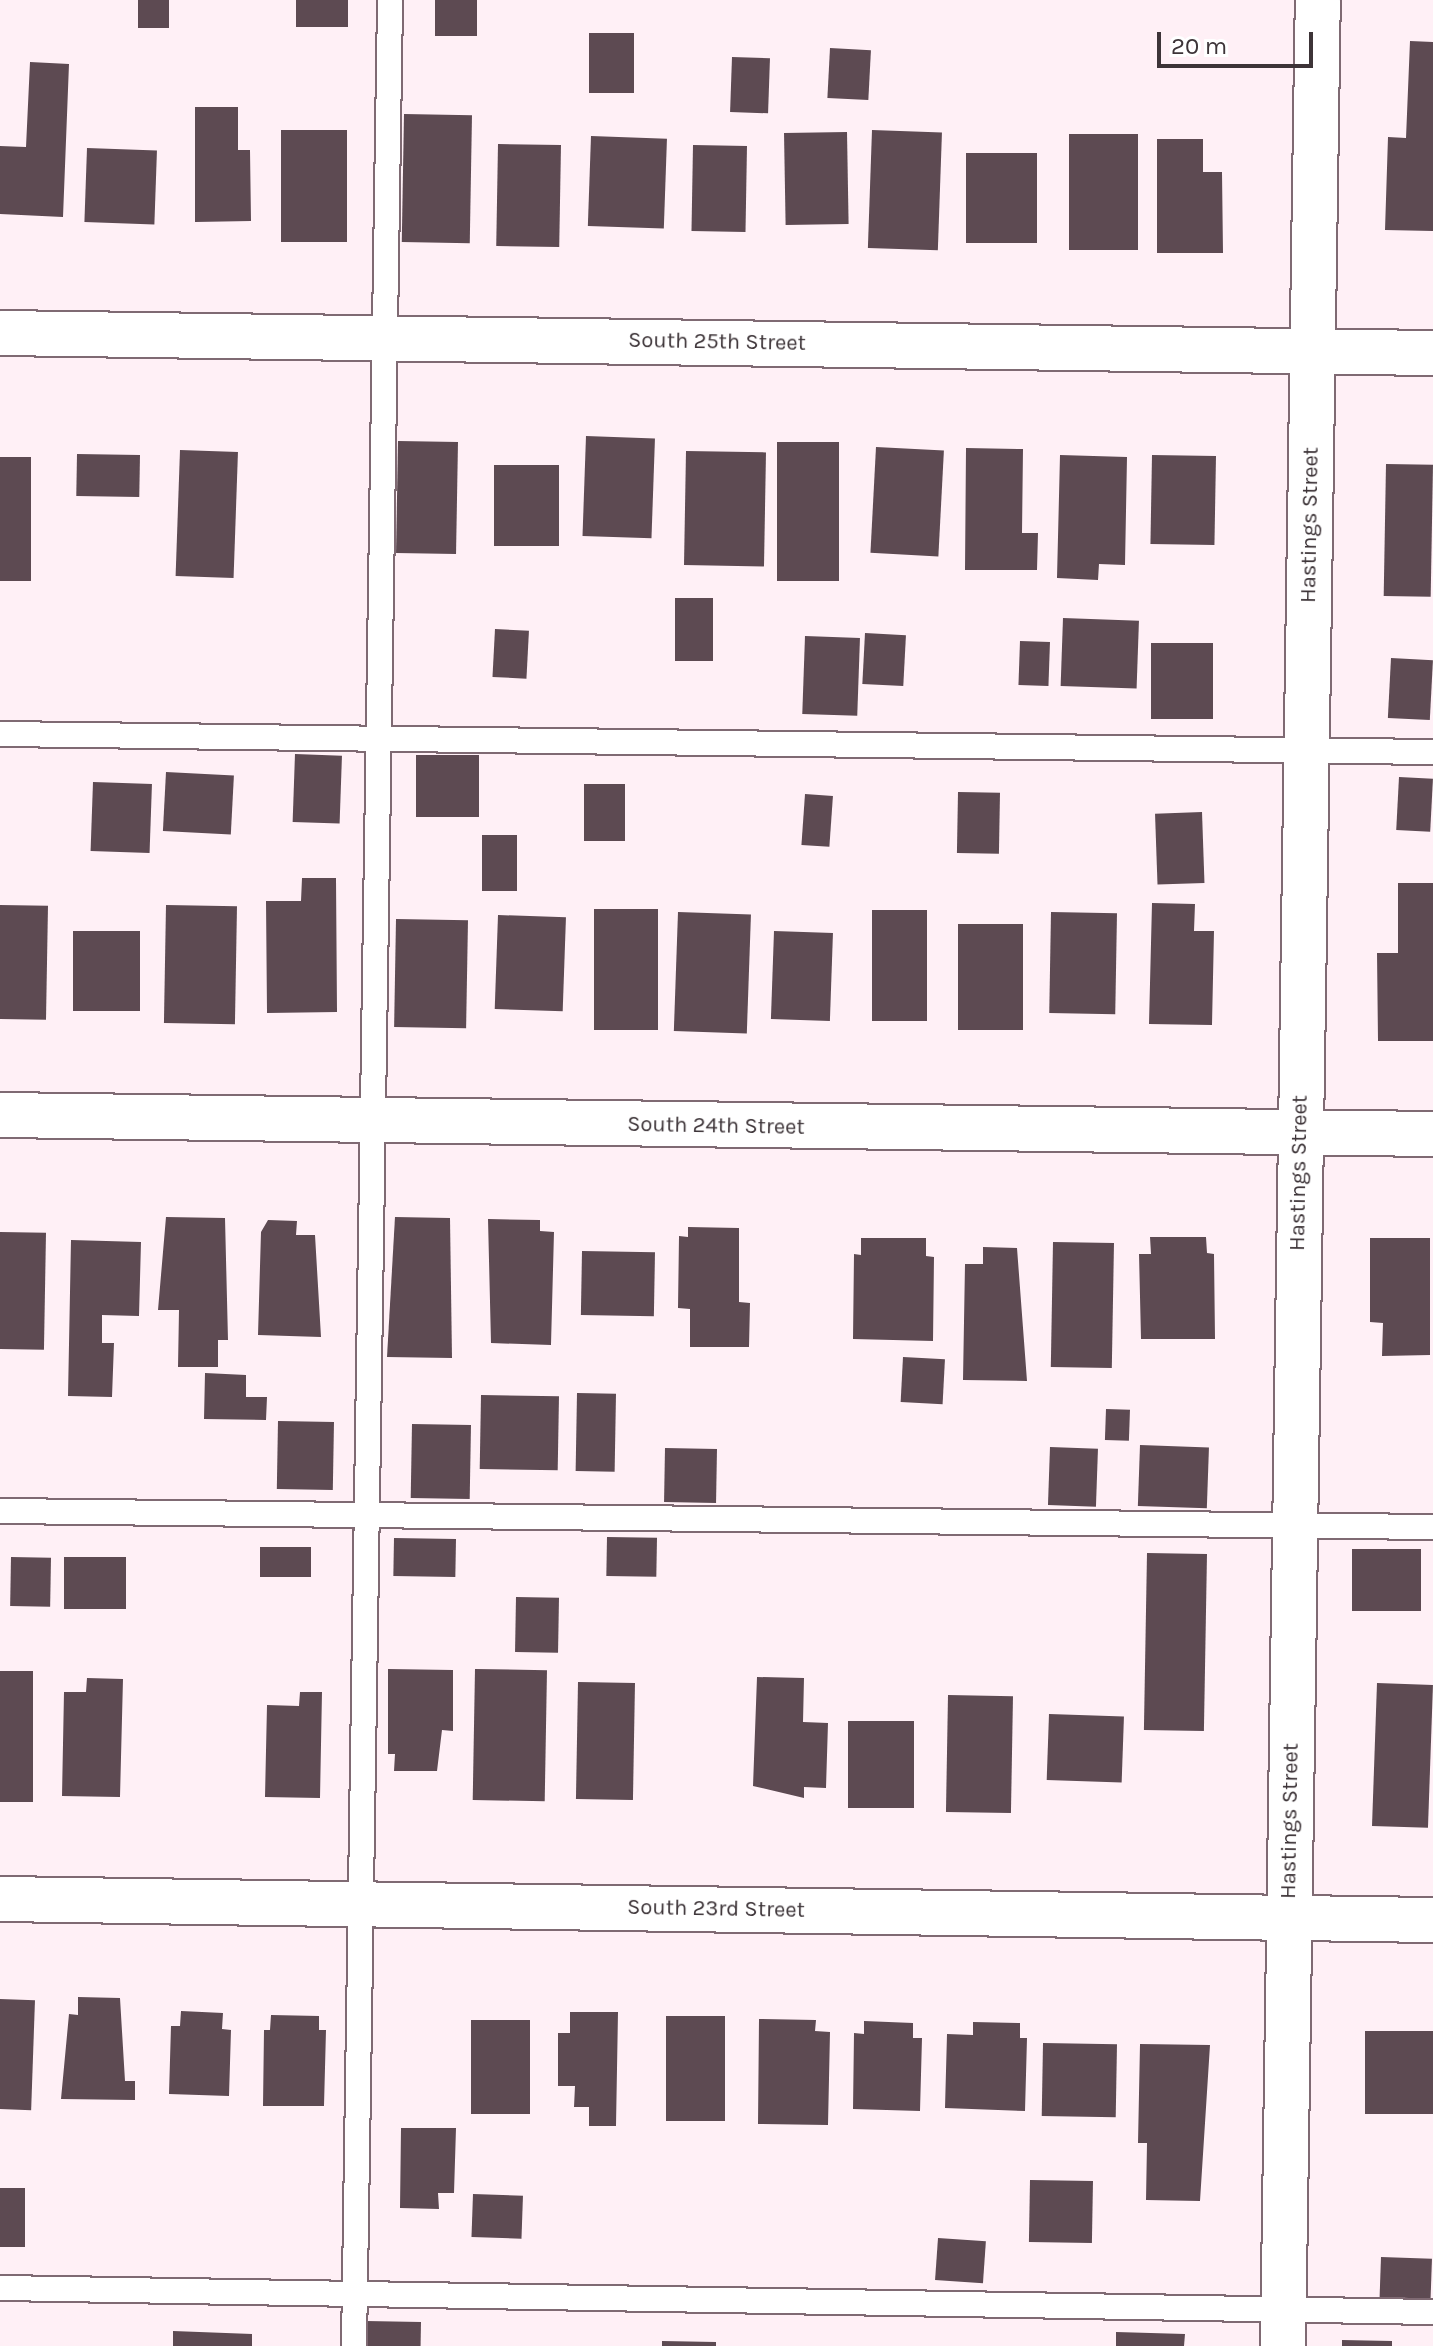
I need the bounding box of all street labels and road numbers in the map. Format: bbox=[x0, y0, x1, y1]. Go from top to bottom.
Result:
street label: South 25th Street bbox=[628, 327, 806, 357]
street label: Hastings Street bbox=[1295, 447, 1325, 603]
street label: Hastings Street bbox=[1284, 1095, 1314, 1251]
street label: South 24th Street bbox=[627, 1111, 805, 1141]
street label: Hastings Street bbox=[1275, 1743, 1305, 1899]
street label: South 23rd Street bbox=[627, 1894, 805, 1924]

